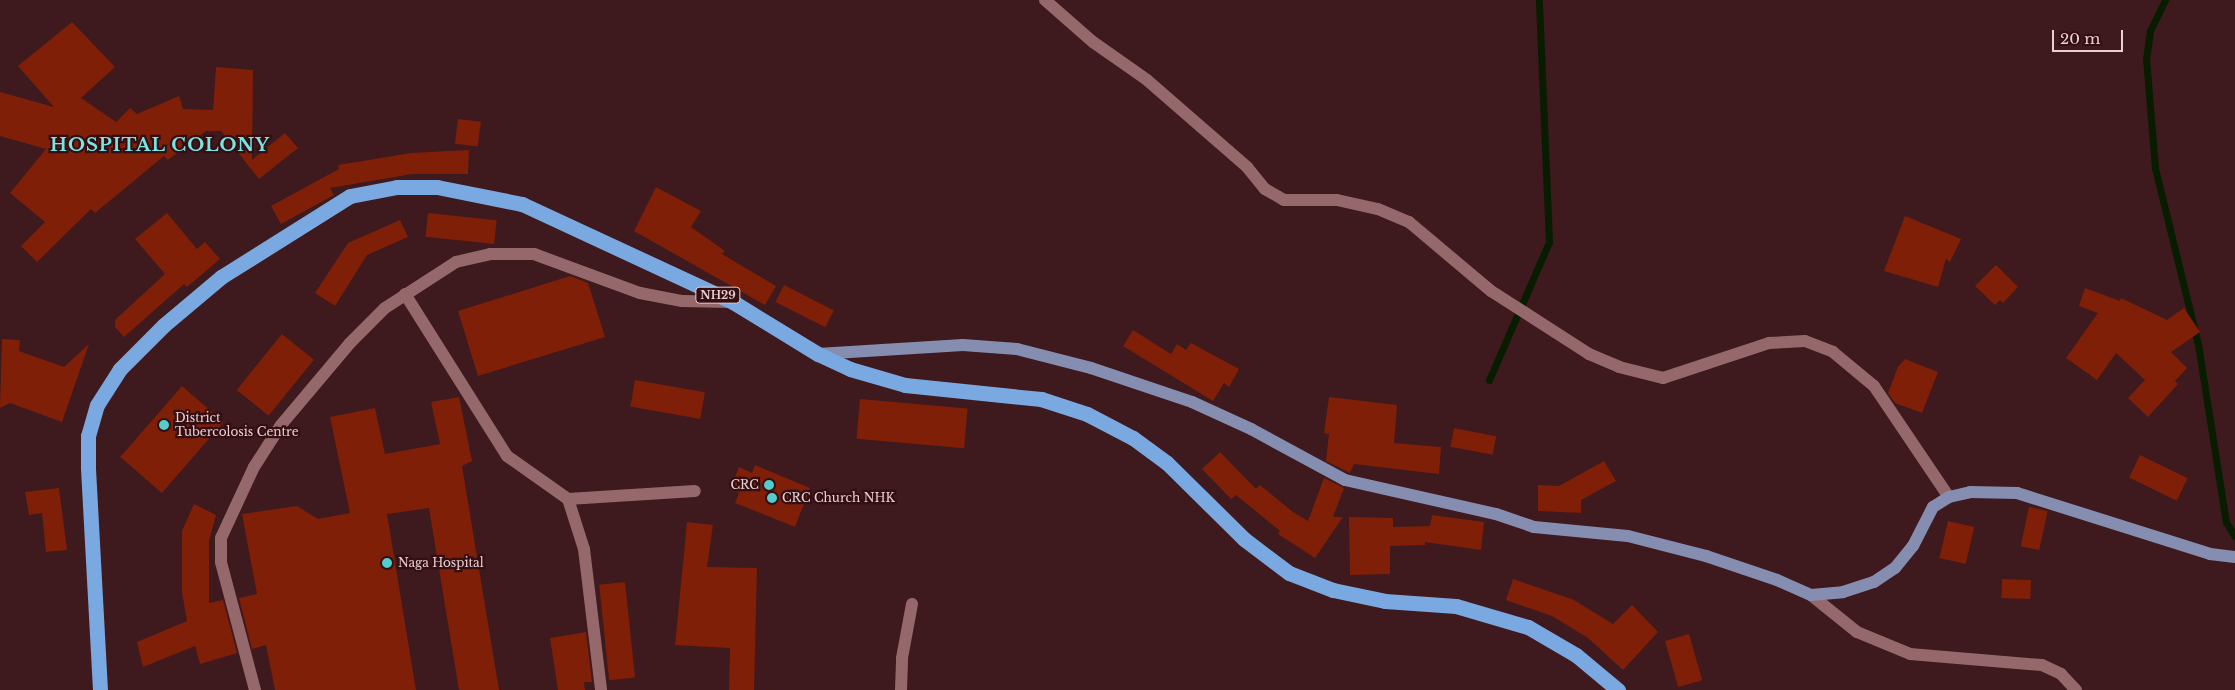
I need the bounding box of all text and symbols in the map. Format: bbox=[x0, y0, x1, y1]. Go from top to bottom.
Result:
scale bar bbox=[2055, 20, 2126, 52]
text: 20 m bbox=[2060, 29, 2100, 48]
district label: HOSPITAL COLONY bbox=[48, 134, 272, 156]
road number: NH29 bbox=[694, 286, 742, 304]
place label: District Tubercolosis Centre bbox=[175, 411, 299, 439]
marker: District Tubercolosis Centre bbox=[157, 418, 171, 432]
place label: CRC bbox=[730, 478, 759, 492]
marker: CRC bbox=[763, 479, 775, 491]
place label: CRC Church NHK bbox=[782, 491, 895, 505]
marker: CRC Church NHK bbox=[766, 492, 778, 504]
marker: Naga Hospital bbox=[380, 556, 394, 570]
place label: Naga Hospital bbox=[398, 556, 484, 570]

